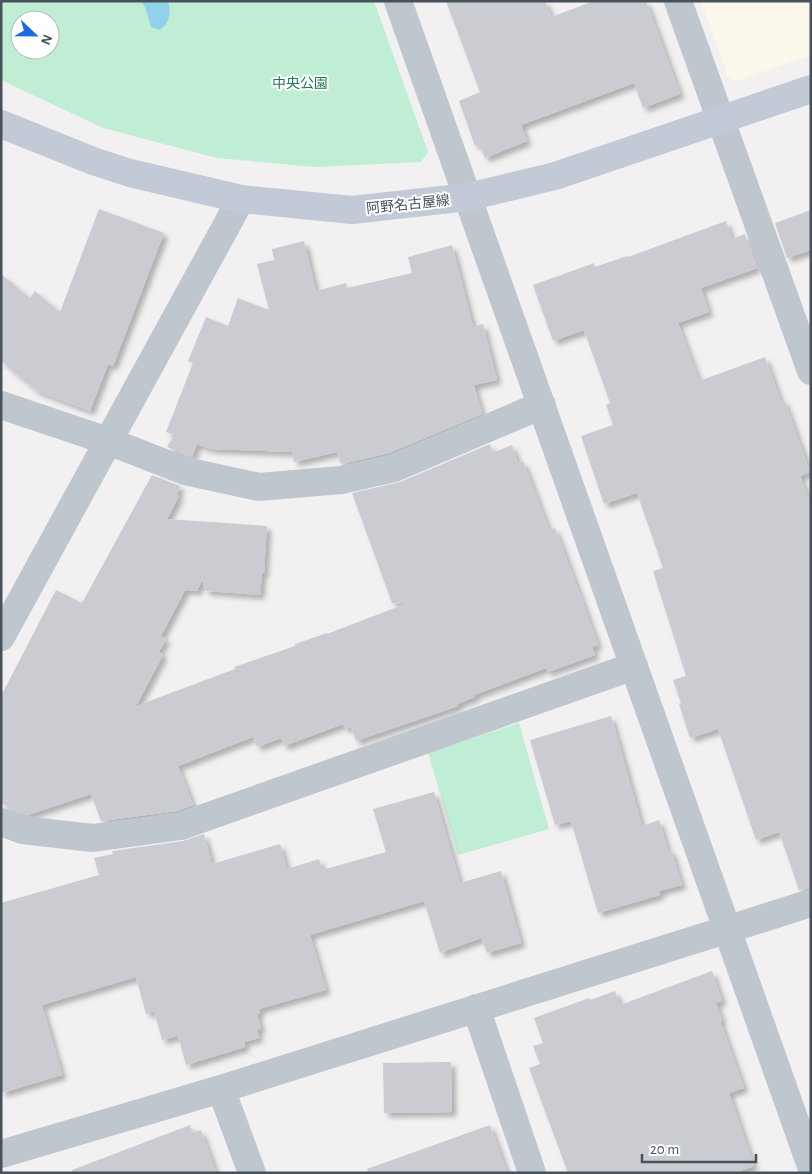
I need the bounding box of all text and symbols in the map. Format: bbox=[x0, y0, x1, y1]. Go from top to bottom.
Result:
north arrow bbox=[10, 10, 60, 60]
text: N bbox=[38, 32, 54, 47]
park label: 中央公園 bbox=[272, 76, 328, 91]
street label: 阿野名古屋線 bbox=[365, 193, 451, 216]
scale bar bbox=[642, 1132, 756, 1164]
text: 20 m bbox=[650, 1142, 679, 1157]

